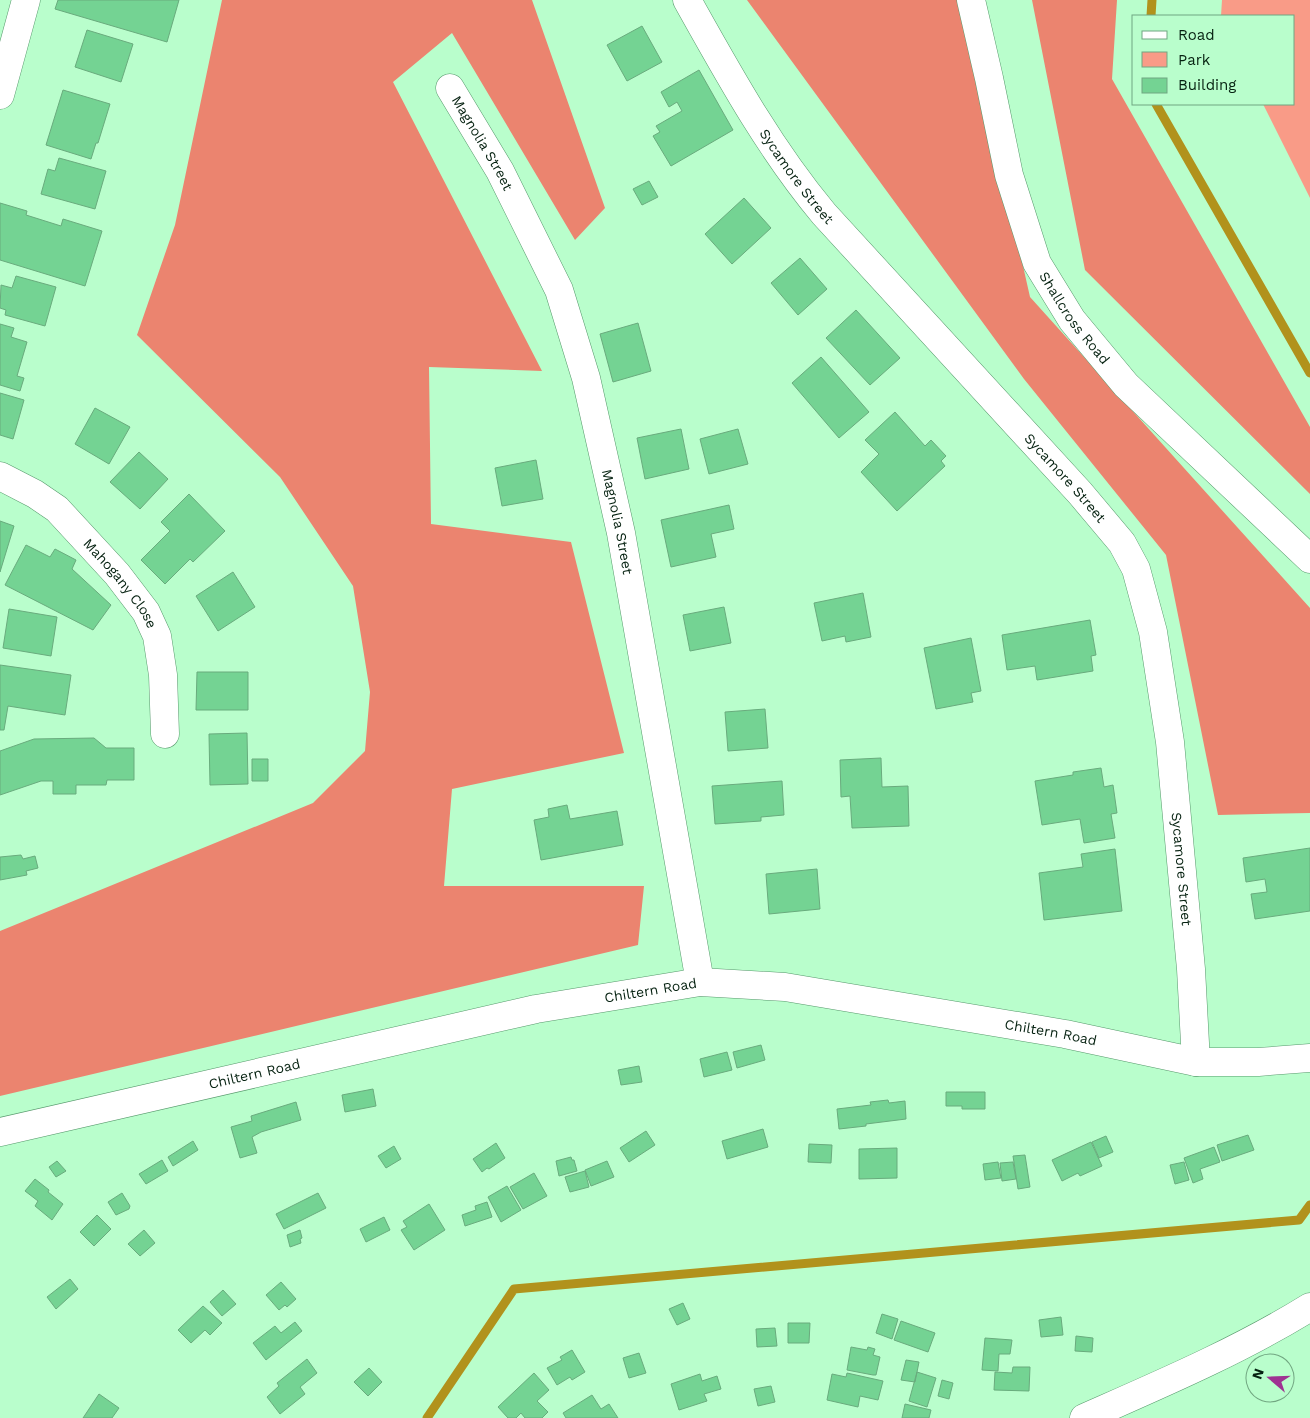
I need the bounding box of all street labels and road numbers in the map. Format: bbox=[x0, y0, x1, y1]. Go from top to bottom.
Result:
street label: Magnolia Street bbox=[449, 93, 516, 193]
street label: Sycamore Street bbox=[756, 126, 837, 227]
street label: Shallcross Road bbox=[1036, 269, 1113, 367]
street label: Sycamore Street bbox=[1021, 430, 1109, 526]
street label: Magnolia Street bbox=[599, 468, 636, 576]
street label: Mahogany Close bbox=[80, 535, 160, 631]
street label: Sycamore Street bbox=[1169, 811, 1195, 927]
street label: Chiltern Road bbox=[603, 975, 698, 1006]
street label: Chiltern Road bbox=[1004, 1016, 1098, 1049]
street label: Chiltern Road bbox=[207, 1055, 302, 1092]

